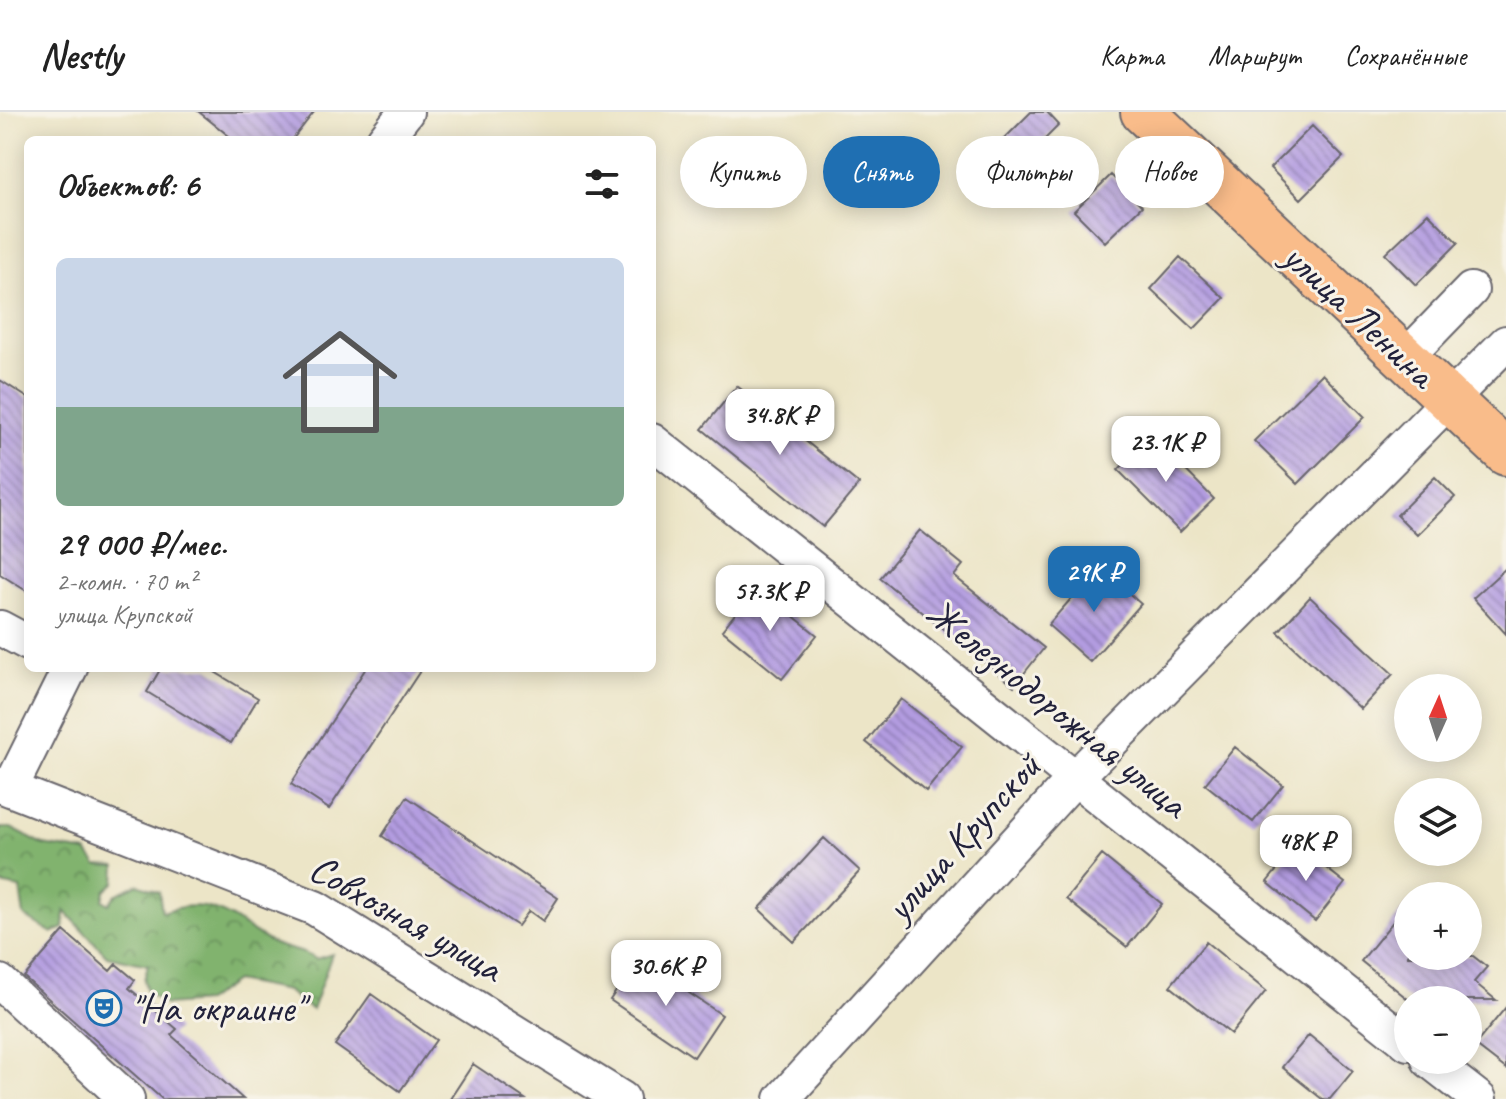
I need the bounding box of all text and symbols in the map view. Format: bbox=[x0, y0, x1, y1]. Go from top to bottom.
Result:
text: Nestly bbox=[40, 32, 122, 79]
text: Карта bbox=[1100, 38, 1164, 73]
text: Маршрут bbox=[1208, 38, 1300, 73]
text: Сохранённые bbox=[1344, 38, 1466, 73]
chip: Купить bbox=[680, 136, 807, 208]
chip: Снять bbox=[823, 136, 940, 208]
chip: Фильтры bbox=[956, 136, 1099, 208]
chip: Новое bbox=[1115, 136, 1224, 208]
icon: filters bbox=[580, 162, 624, 206]
text: Объектов: 6 bbox=[56, 163, 199, 206]
street label: улица Ленина bbox=[1271, 231, 1448, 401]
icon: home bbox=[268, 310, 412, 454]
pin: 34.8K ₽ bbox=[706, 389, 854, 457]
text: 34.8K ₽ bbox=[743, 398, 817, 431]
pin: 23.1K ₽ bbox=[1092, 416, 1240, 484]
text: 23.1K ₽ bbox=[1129, 425, 1203, 458]
text: 29 000 ₽/мес. bbox=[56, 522, 227, 565]
pin: 29K ₽ bbox=[1038, 546, 1150, 614]
text: 29K ₽ bbox=[1066, 555, 1122, 588]
text: 2-комн. · 70 m² bbox=[56, 565, 196, 598]
pin: 57.3K ₽ bbox=[696, 565, 844, 633]
text: 57.3K ₽ bbox=[734, 574, 806, 607]
street label: Железнодорожная улица bbox=[916, 587, 1200, 830]
text: улица Крупской bbox=[56, 598, 192, 631]
north arrow bbox=[1394, 674, 1482, 762]
map controls bbox=[1394, 674, 1482, 1074]
street label: улица Крупской bbox=[873, 741, 1053, 933]
button: layers bbox=[1394, 778, 1482, 866]
pin: 48K ₽ bbox=[1250, 815, 1362, 883]
text: 48K ₽ bbox=[1278, 824, 1334, 857]
street label: Совхозная улица bbox=[301, 843, 513, 994]
button: + bbox=[1394, 882, 1482, 970]
pin: 30.6K ₽ bbox=[592, 940, 740, 1008]
text: 30.6K ₽ bbox=[629, 949, 703, 982]
place label: "На окраине" bbox=[130, 983, 311, 1033]
button: − bbox=[1394, 986, 1482, 1074]
theatre icon: "На окраине" bbox=[85, 989, 123, 1027]

